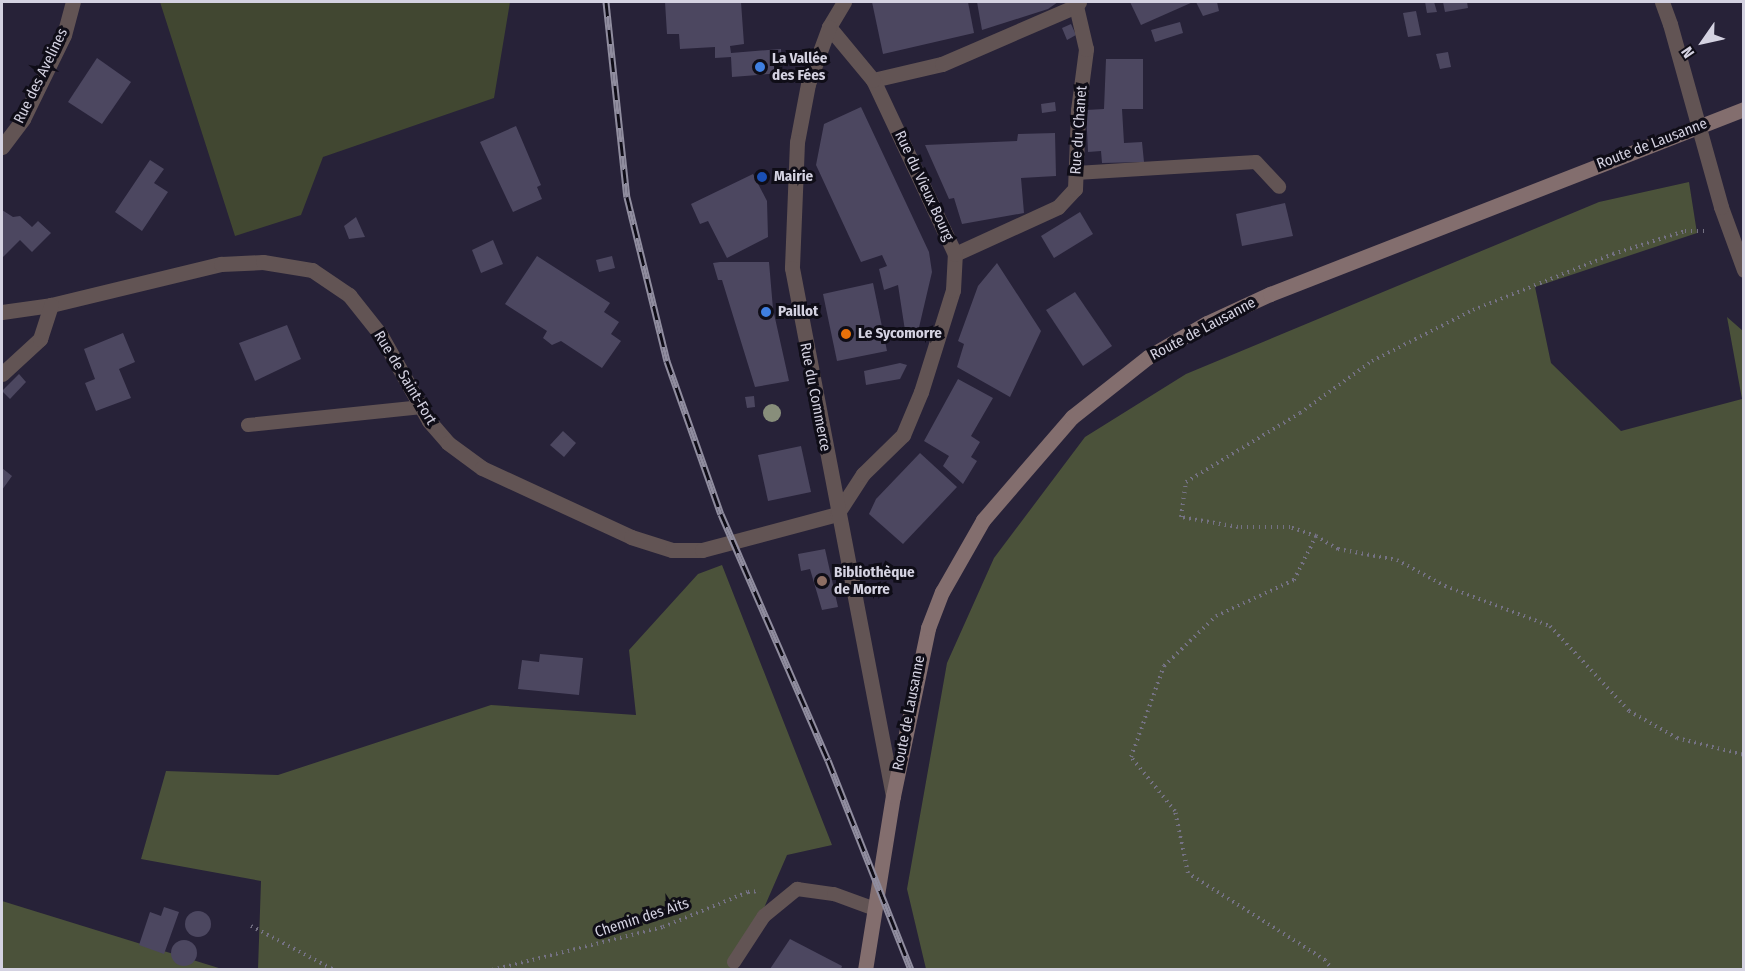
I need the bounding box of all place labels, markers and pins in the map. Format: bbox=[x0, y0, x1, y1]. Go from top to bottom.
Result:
place label: La Vallée des Fées bbox=[772, 49, 827, 84]
marker: La Vallée des Fées bbox=[753, 60, 767, 74]
place label: Mairie bbox=[774, 168, 813, 186]
marker: Mairie bbox=[755, 170, 769, 184]
place label: Paillot bbox=[778, 303, 818, 321]
marker: Paillot bbox=[759, 305, 773, 319]
place label: Le Sycomorre bbox=[858, 325, 942, 343]
marker: Le Sycomorre bbox=[839, 327, 853, 341]
place label: Bibliothèque de Morre bbox=[834, 563, 915, 598]
marker: Bibliothèque de Morre bbox=[815, 574, 829, 588]

